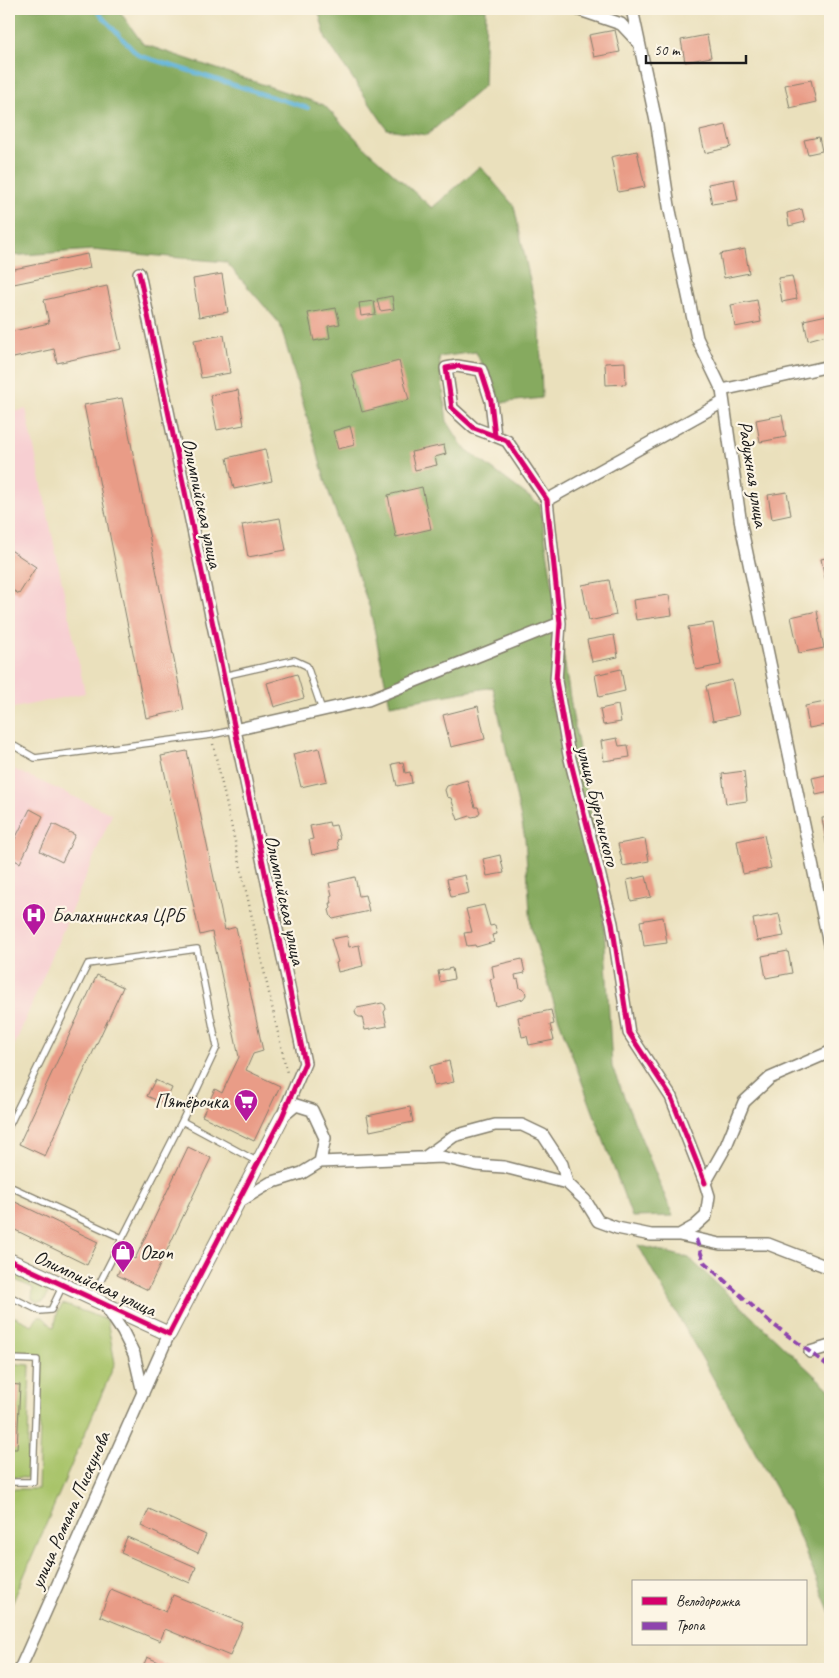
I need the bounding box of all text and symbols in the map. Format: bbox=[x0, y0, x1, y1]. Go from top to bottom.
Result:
scale bar bbox=[646, 32, 746, 64]
text: 50 m bbox=[654, 41, 681, 60]
street label: Радужная улица bbox=[732, 419, 774, 530]
street label: Олимпийская улица bbox=[176, 436, 228, 572]
street label: улица Бурганского bbox=[571, 742, 625, 870]
street label: Олимпийская улица bbox=[259, 833, 311, 969]
hospital icon: Балахнинская ЦРБ bbox=[21, 902, 47, 936]
place label: Балахнинская ЦРБ bbox=[52, 903, 187, 928]
supermarket icon: Пятёрочка bbox=[233, 1088, 259, 1122]
place label: Пятёрочка bbox=[155, 1089, 230, 1114]
shop icon: Ozon bbox=[110, 1239, 136, 1273]
place label: Ozon bbox=[140, 1240, 174, 1265]
street label: Олимпийская улица bbox=[30, 1244, 162, 1323]
street label: улица Романа Пискунова bbox=[24, 1426, 116, 1593]
legend bbox=[632, 1580, 806, 1646]
text: Велодорожка bbox=[676, 1592, 740, 1611]
text: Тропа bbox=[676, 1616, 705, 1635]

